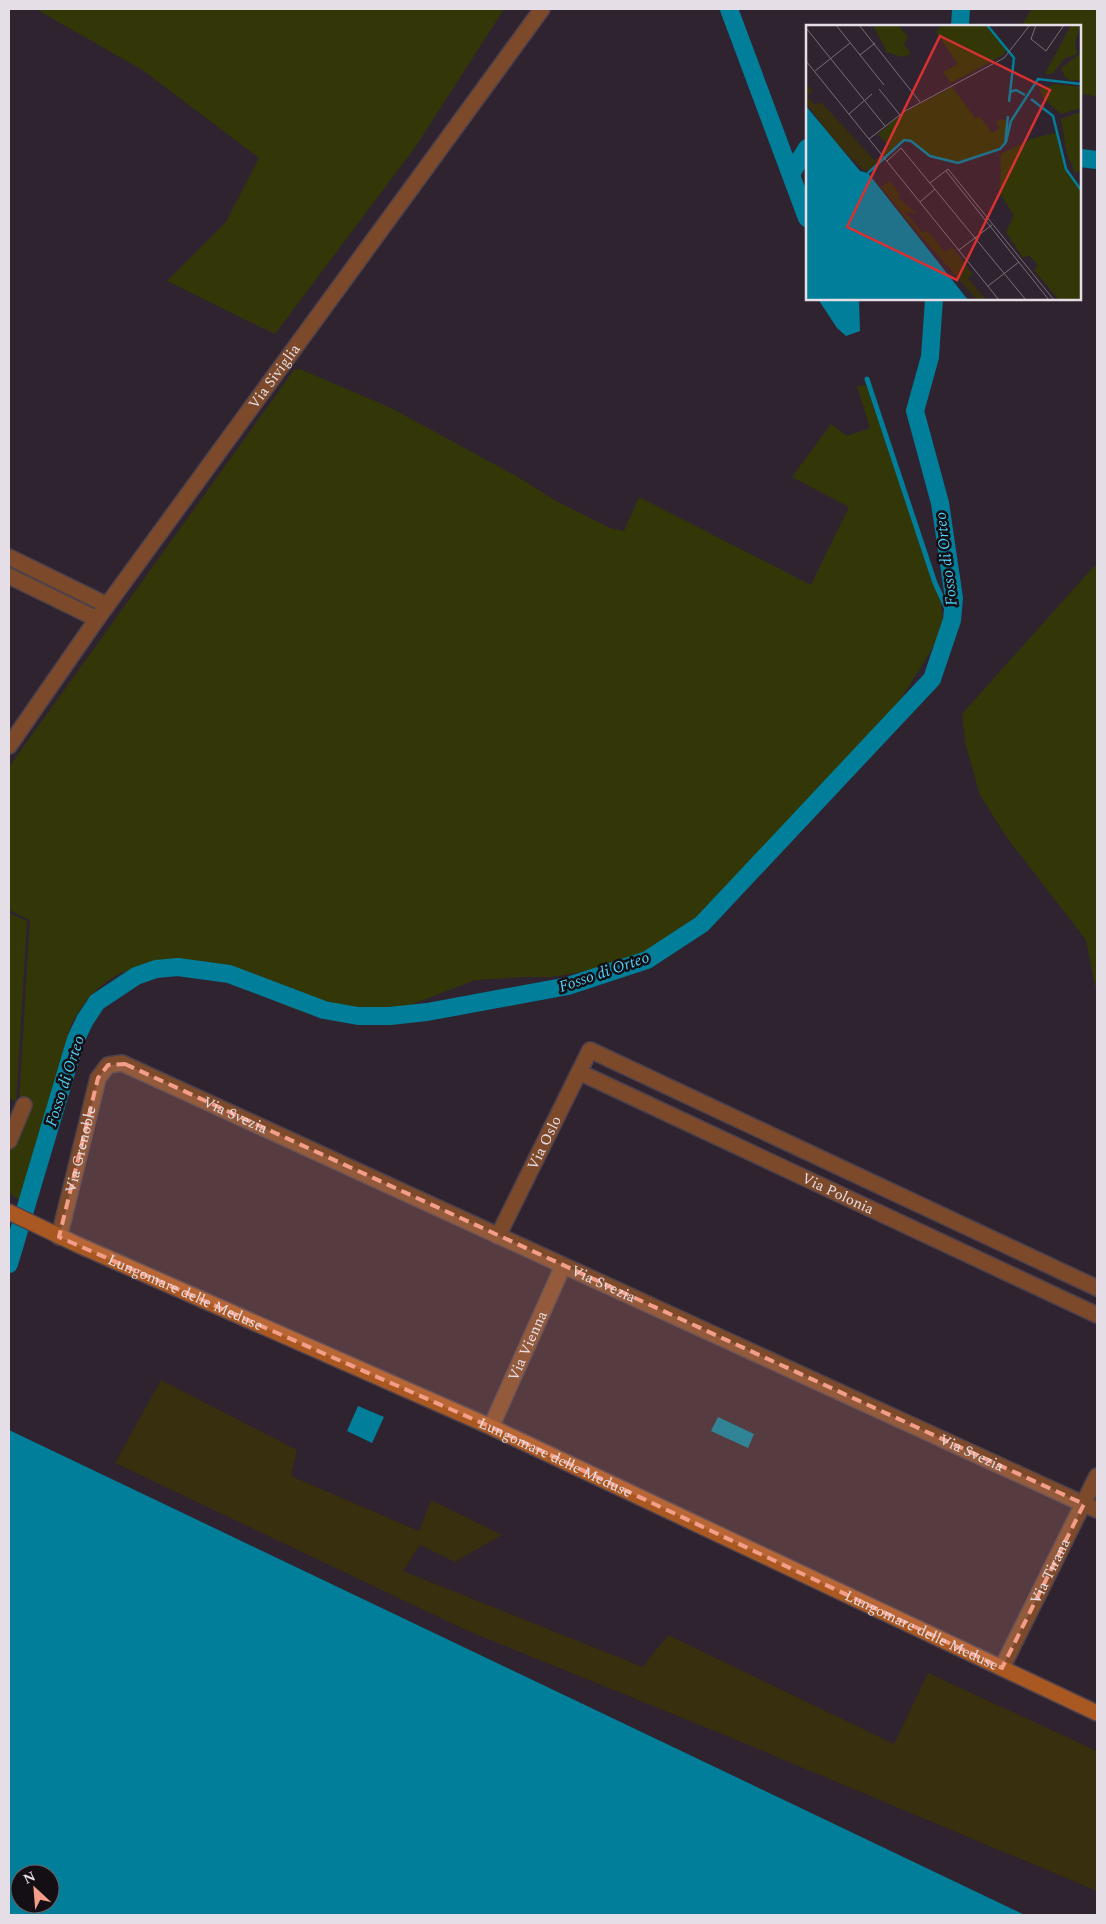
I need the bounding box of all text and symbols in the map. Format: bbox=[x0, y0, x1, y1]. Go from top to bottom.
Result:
inset map bbox=[806, 25, 1081, 300]
street label: Via Siviglia bbox=[242, 338, 306, 414]
water label: Fosso di Orteo bbox=[928, 511, 964, 607]
water label: Fosso di Orteo bbox=[555, 945, 653, 999]
water label: Fosso di Orteo bbox=[39, 1032, 91, 1130]
street label: Via Svezia bbox=[199, 1090, 272, 1140]
street label: Via Grenoble bbox=[59, 1104, 102, 1195]
street label: Via Oslo bbox=[521, 1112, 567, 1174]
street label: Via Polonia bbox=[798, 1167, 879, 1221]
street label: Lungomare delle Meduse bbox=[104, 1248, 267, 1337]
street label: Via Svezia bbox=[567, 1259, 640, 1309]
street label: Via Vienna bbox=[502, 1306, 553, 1385]
street label: Lungomare delle Meduse bbox=[475, 1411, 636, 1504]
street label: Via Svezia bbox=[936, 1428, 1008, 1478]
street label: Via Tirana bbox=[1024, 1534, 1076, 1608]
street label: Lungomare delle Meduse bbox=[841, 1584, 1002, 1676]
north arrow bbox=[10, 1864, 60, 1914]
text: N bbox=[20, 1866, 39, 1890]

